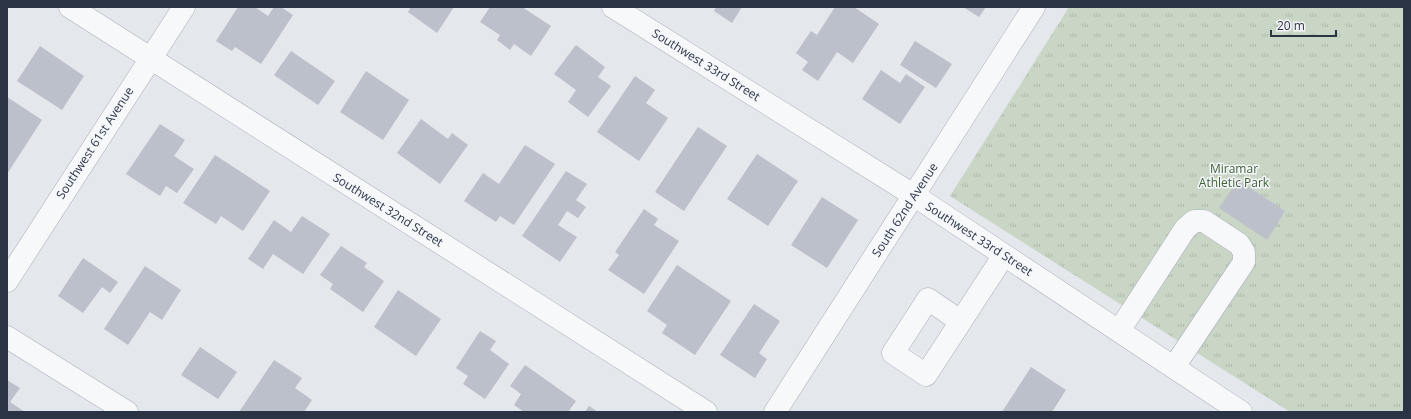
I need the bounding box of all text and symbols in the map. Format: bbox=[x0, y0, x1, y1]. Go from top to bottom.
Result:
scale bar bbox=[1271, 12, 1336, 38]
text: 20 m bbox=[1277, 17, 1305, 34]
street label: Southwest 33rd Street bbox=[649, 24, 764, 105]
street label: Southwest 61st Avenue bbox=[52, 83, 137, 202]
street label: South 62nd Avenue bbox=[868, 159, 942, 260]
park label: Miramar Athletic Park bbox=[1199, 160, 1270, 191]
street label: Southwest 32nd Street bbox=[330, 169, 447, 250]
street label: Southwest 33rd Street bbox=[922, 198, 1036, 280]

